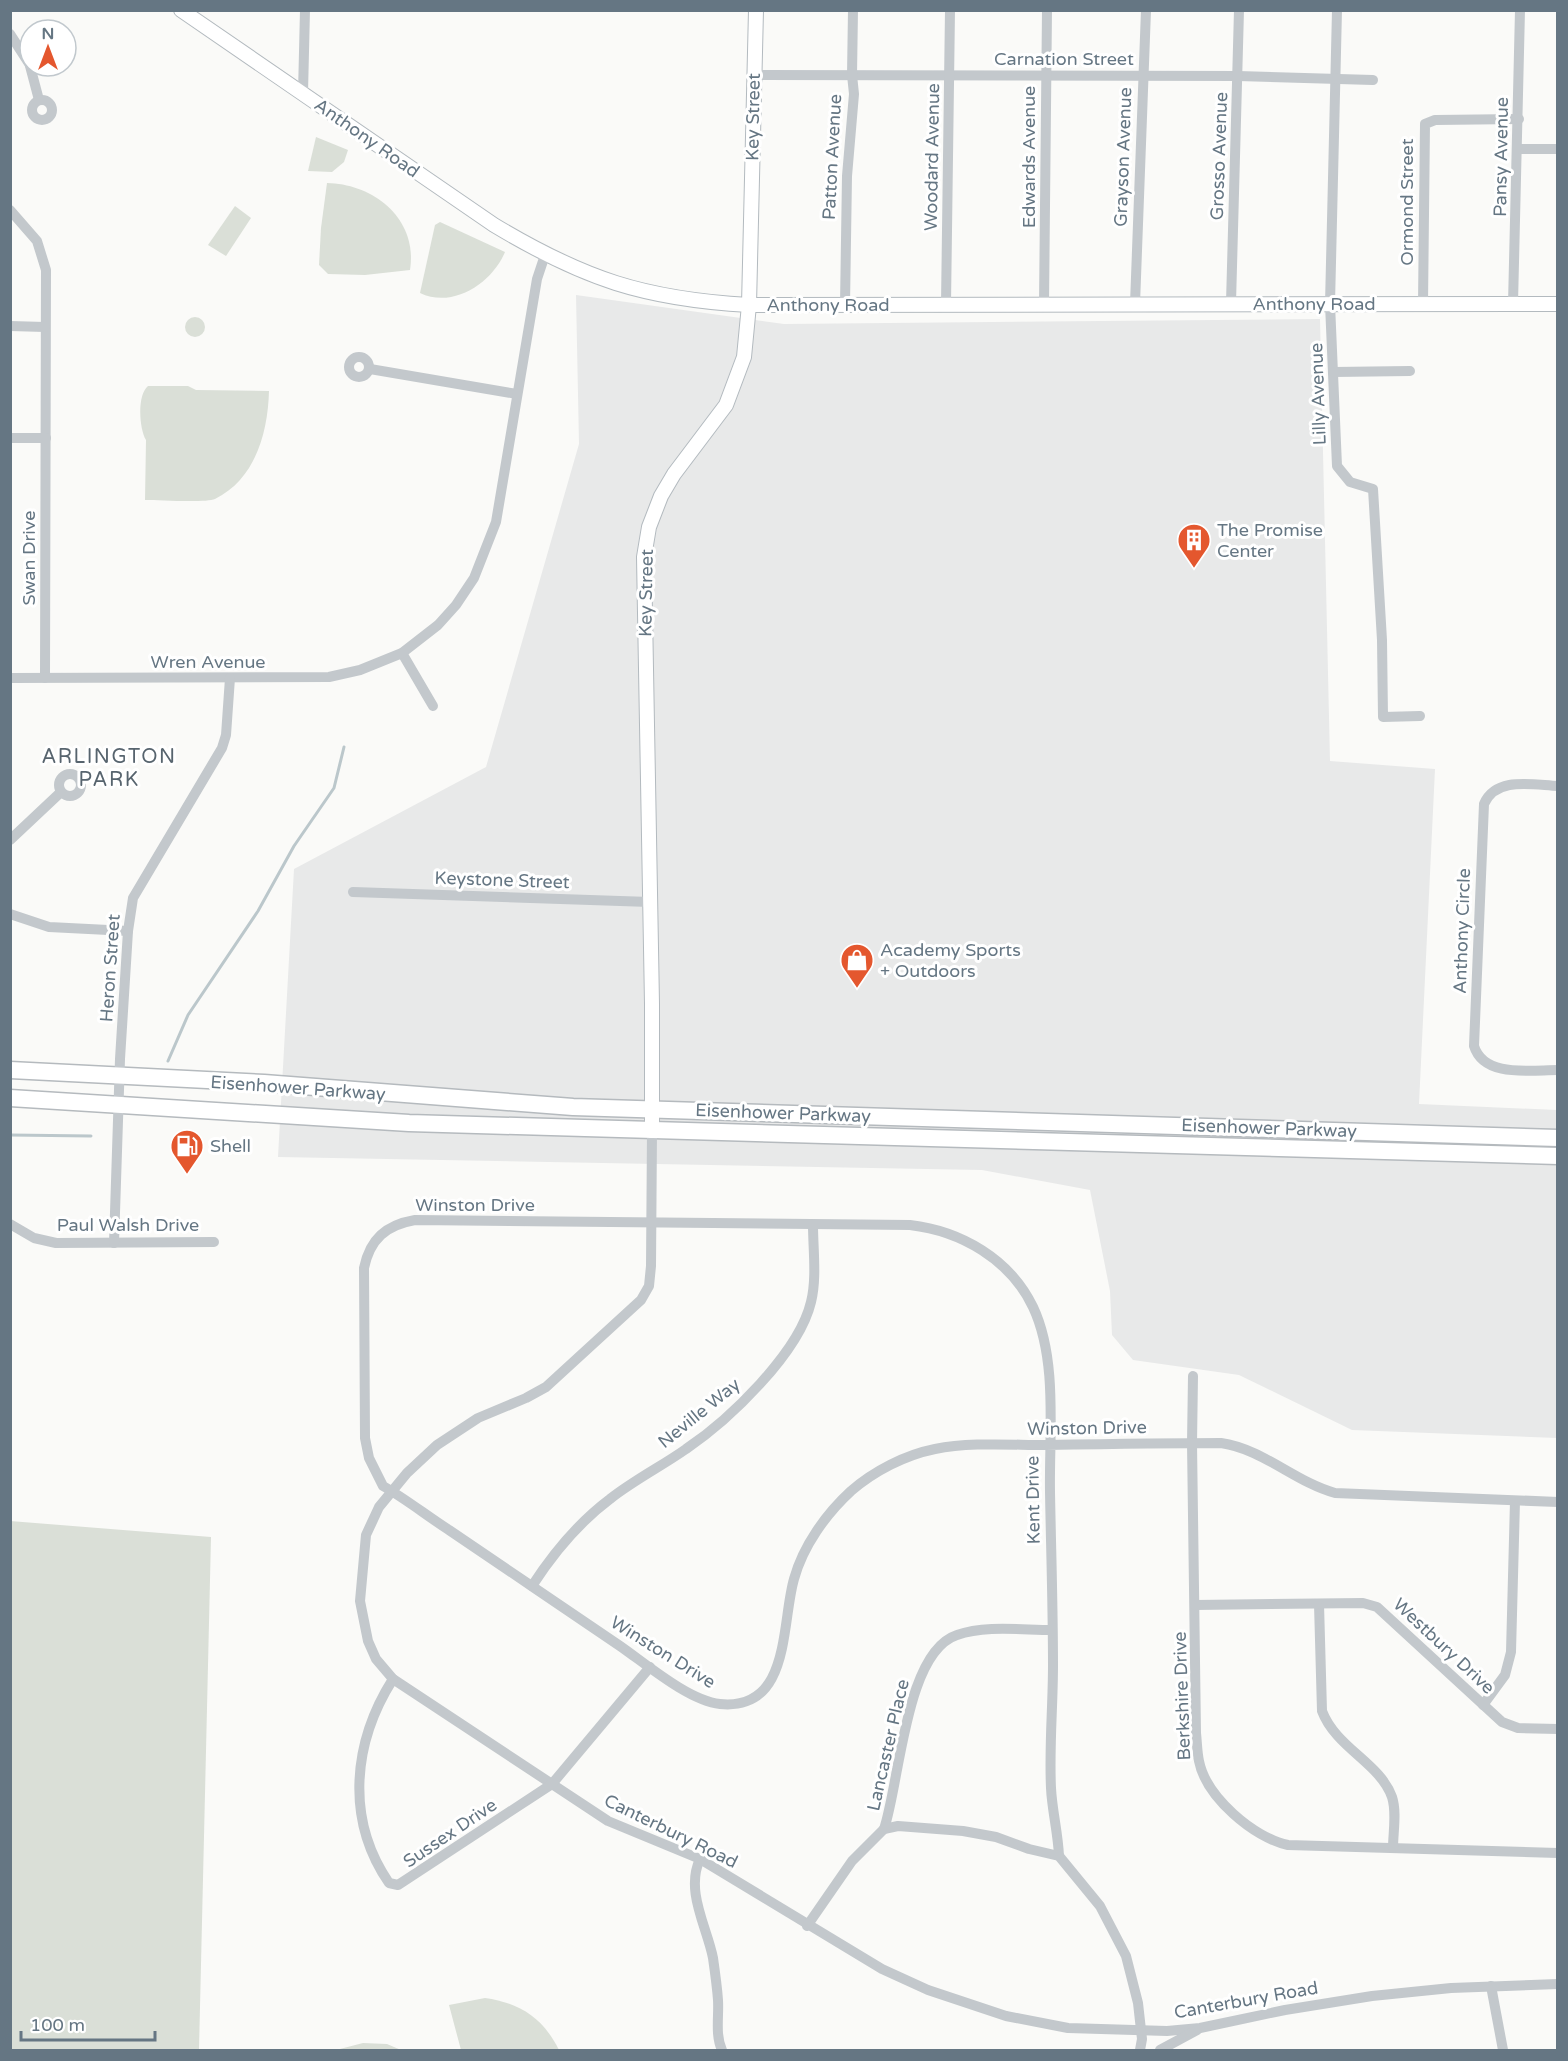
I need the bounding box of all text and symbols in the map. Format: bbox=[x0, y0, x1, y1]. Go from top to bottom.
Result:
north arrow bbox=[18, 18, 78, 78]
text: N bbox=[42, 24, 54, 44]
street label: Carnation Street bbox=[994, 48, 1134, 70]
street label: Key Street bbox=[741, 73, 765, 161]
street label: Woodard Avenue bbox=[920, 83, 944, 231]
street label: Edwards Avenue bbox=[1018, 86, 1040, 228]
street label: Grayson Avenue bbox=[1110, 87, 1136, 227]
street label: Grosso Avenue bbox=[1206, 91, 1232, 221]
street label: Patton Avenue bbox=[818, 93, 846, 221]
street label: Anthony Road bbox=[310, 94, 424, 182]
street label: Pansy Avenue bbox=[1489, 97, 1513, 217]
street label: Ormond Street bbox=[1396, 138, 1418, 266]
street label: Anthony Road bbox=[1252, 293, 1376, 315]
street label: Anthony Road bbox=[766, 294, 890, 316]
street label: Lilly Avenue bbox=[1305, 342, 1331, 446]
street label: Swan Drive bbox=[18, 511, 40, 605]
place label: The Promise Center bbox=[1217, 519, 1323, 562]
building icon: The Promise Center bbox=[1176, 522, 1212, 569]
street label: Key Street bbox=[634, 549, 658, 637]
street label: Wren Avenue bbox=[150, 651, 266, 673]
district label: ARLINGTON PARK bbox=[41, 745, 177, 792]
street label: Keystone Street bbox=[434, 867, 570, 893]
street label: Anthony Circle bbox=[1449, 868, 1475, 994]
street label: Heron Street bbox=[95, 913, 125, 1023]
place label: Academy Sports + Outdoors bbox=[880, 939, 1021, 982]
shop icon: Academy Sports + Outdoors bbox=[839, 942, 875, 989]
street label: Eisenhower Parkway bbox=[210, 1071, 387, 1105]
street label: Eisenhower Parkway bbox=[695, 1099, 871, 1127]
street label: Eisenhower Parkway bbox=[1181, 1114, 1357, 1142]
fuel station icon: Shell bbox=[169, 1128, 205, 1175]
place label: Shell bbox=[210, 1135, 251, 1157]
street label: Winston Drive bbox=[415, 1194, 535, 1216]
street label: Paul Walsh Drive bbox=[57, 1214, 199, 1236]
street label: Neville Way bbox=[654, 1373, 745, 1453]
street label: Winston Drive bbox=[1027, 1416, 1147, 1440]
street label: Kent Drive bbox=[1021, 1455, 1045, 1545]
street label: Westbury Drive bbox=[1389, 1593, 1499, 1699]
street label: Winston Drive bbox=[606, 1611, 720, 1693]
street label: Berkshire Drive bbox=[1169, 1631, 1195, 1761]
street label: Lancaster Place bbox=[862, 1677, 914, 1813]
street label: Canterbury Road bbox=[601, 1789, 741, 1873]
street label: Sussex Drive bbox=[399, 1794, 501, 1872]
street label: Canterbury Road bbox=[1172, 1976, 1320, 2024]
scale bar bbox=[21, 2004, 154, 2042]
text: 100 m bbox=[30, 2014, 85, 2036]

